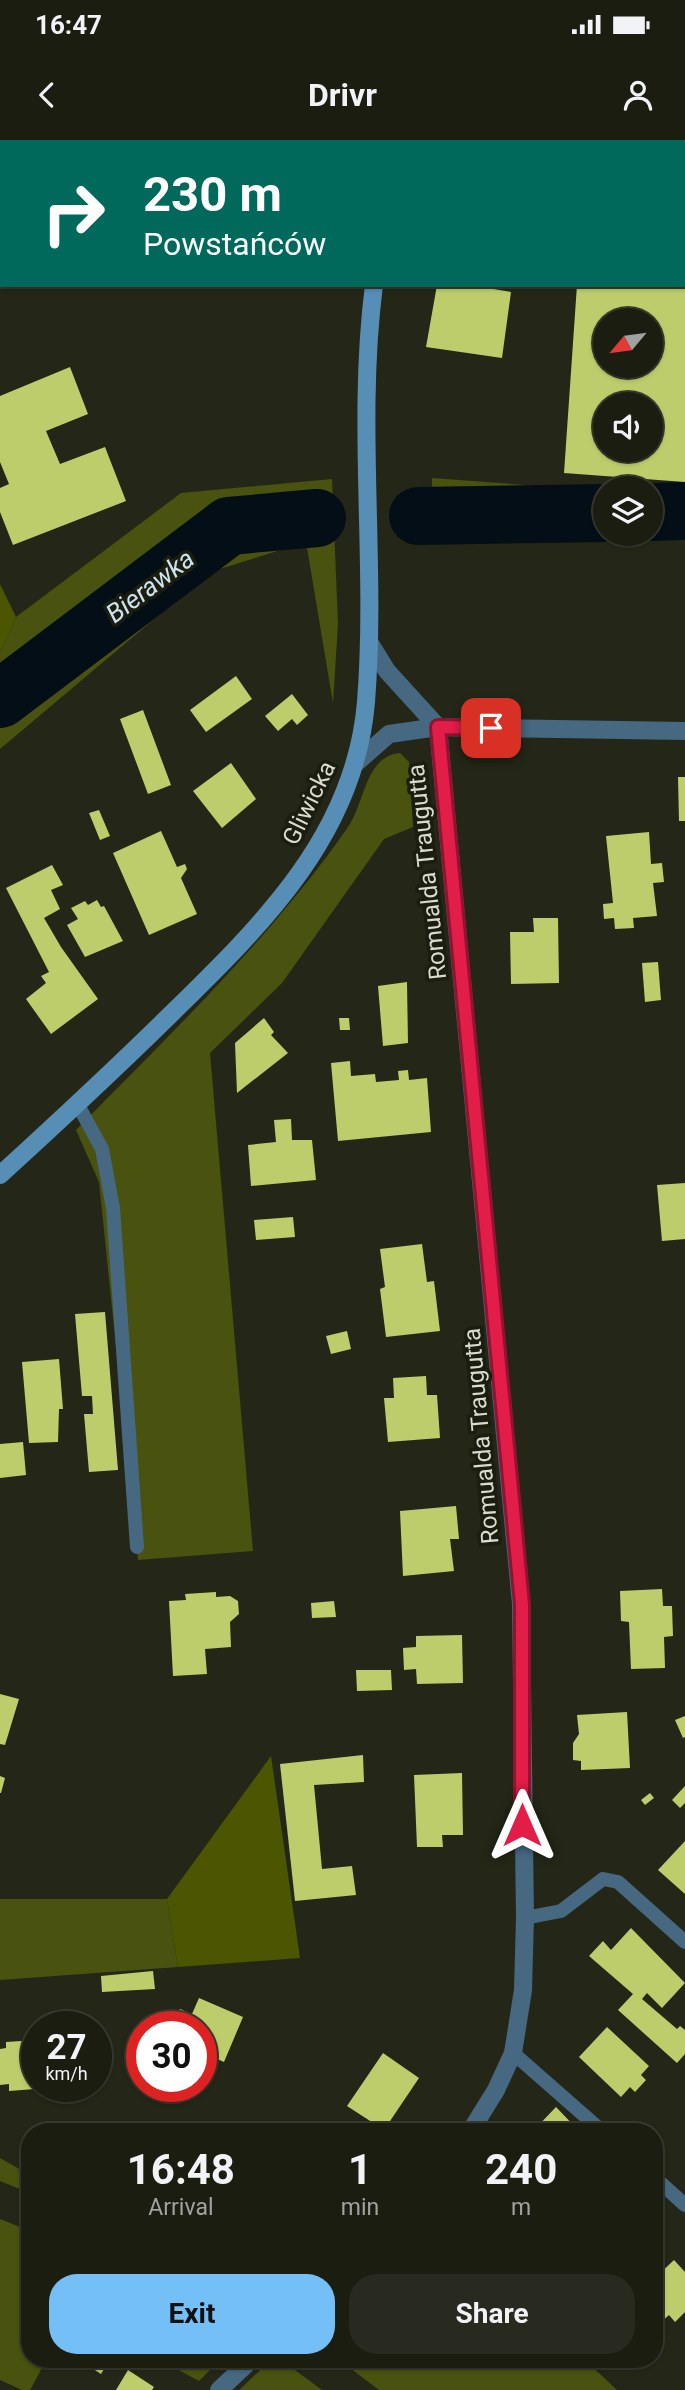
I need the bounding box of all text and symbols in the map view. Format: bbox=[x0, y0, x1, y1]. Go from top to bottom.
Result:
text: 16:47 bbox=[35, 10, 102, 40]
icon: back bbox=[28, 76, 66, 114]
text: Drivr bbox=[308, 76, 377, 114]
icon: person bbox=[619, 76, 657, 114]
text: 230 m bbox=[143, 166, 282, 223]
icon: right bbox=[28, 168, 119, 259]
text: Powstańców bbox=[143, 225, 326, 263]
north arrow bbox=[593, 308, 663, 378]
map controls bbox=[593, 308, 663, 546]
button: sound bbox=[593, 392, 663, 462]
button: layers bbox=[593, 476, 663, 546]
water label: Bierawka bbox=[100, 543, 200, 629]
pin bbox=[461, 698, 521, 758]
icon: arrive bbox=[472, 709, 510, 747]
street label: Gliwicka bbox=[277, 757, 341, 849]
street label: Romualda Traugutta bbox=[402, 763, 452, 981]
street label: Romualda Traugutta bbox=[458, 1327, 504, 1545]
position arrow bbox=[485, 1788, 559, 1862]
speed limit sign: 30 bbox=[126, 2011, 217, 2102]
text: 27 bbox=[46, 2027, 87, 2068]
text: km/h bbox=[45, 2063, 88, 2084]
text: 16:48 bbox=[127, 2145, 235, 2194]
text: 1 bbox=[348, 2145, 372, 2194]
text: 240 bbox=[485, 2145, 557, 2194]
text: Arrival bbox=[148, 2194, 214, 2221]
text: min bbox=[341, 2194, 379, 2221]
text: m bbox=[511, 2194, 531, 2221]
button: Exit bbox=[49, 2274, 335, 2354]
button: Share bbox=[349, 2274, 635, 2354]

